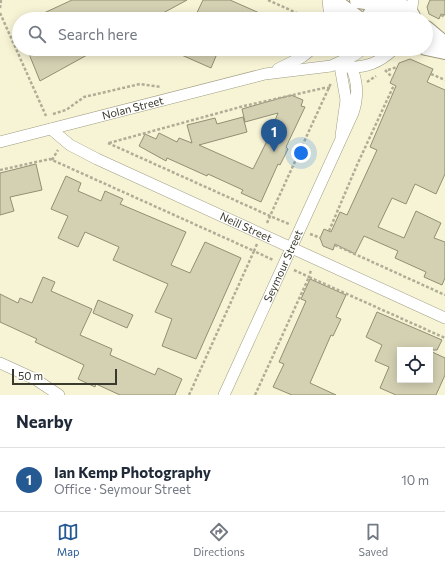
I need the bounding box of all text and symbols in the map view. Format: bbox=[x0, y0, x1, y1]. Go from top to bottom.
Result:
search box bbox=[12, 12, 433, 56]
icon: search bbox=[26, 23, 48, 45]
text: Search here bbox=[58, 25, 137, 43]
street label: Nolan Street bbox=[100, 93, 165, 122]
pin: 1 bbox=[261, 119, 287, 152]
your location bbox=[291, 143, 311, 163]
street label: Neill Street bbox=[218, 209, 275, 244]
street label: Seymour Street bbox=[261, 227, 305, 304]
map controls bbox=[397, 347, 433, 383]
button: locate bbox=[397, 347, 433, 383]
scale bar bbox=[12, 367, 117, 386]
text: 50 m bbox=[18, 369, 43, 382]
text: Nearby bbox=[16, 411, 73, 432]
text: Ian Kemp Photography bbox=[54, 463, 211, 481]
text: 1 bbox=[26, 472, 32, 488]
text: 10 m bbox=[401, 472, 429, 488]
text: Office · Seymour Street bbox=[54, 481, 191, 497]
tab: Map bbox=[57, 521, 80, 558]
tab: Directions bbox=[193, 521, 245, 558]
tab: Saved bbox=[358, 521, 388, 558]

